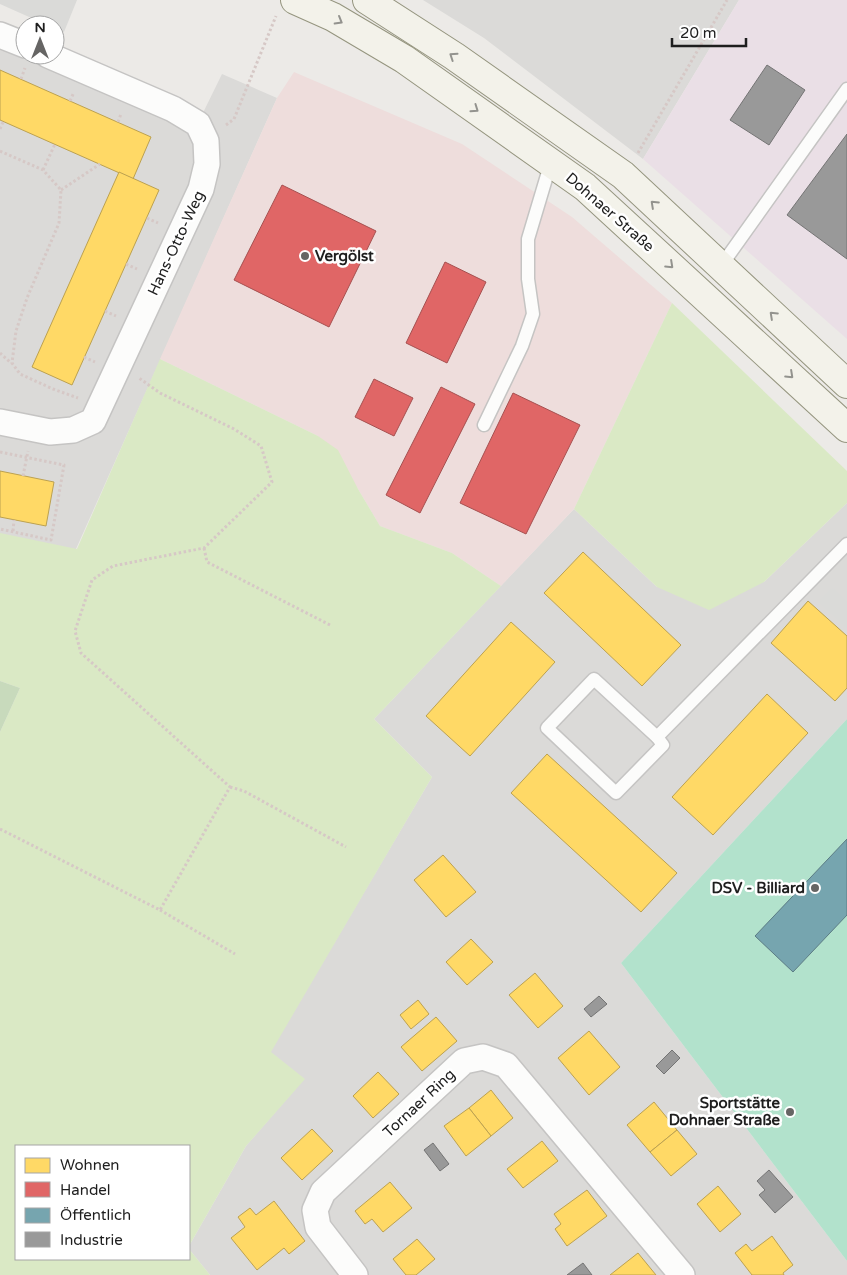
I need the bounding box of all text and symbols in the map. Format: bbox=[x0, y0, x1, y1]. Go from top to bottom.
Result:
one-way arrow bbox=[334, 14, 343, 24]
north arrow bbox=[15, 15, 65, 65]
scale bar bbox=[672, 15, 746, 47]
text: N bbox=[34, 19, 46, 36]
text: 20 m bbox=[680, 24, 717, 42]
one-way arrow bbox=[449, 53, 459, 62]
one-way arrow bbox=[469, 103, 479, 112]
street label: Dohnaer Straße bbox=[562, 169, 658, 255]
street label: Hans-Otto-Weg bbox=[144, 188, 208, 298]
one-way arrow bbox=[651, 201, 660, 210]
place label: Vergölst bbox=[315, 247, 374, 266]
marker: Vergölst bbox=[299, 250, 311, 262]
one-way arrow bbox=[665, 259, 674, 268]
one-way arrow bbox=[770, 312, 779, 321]
one-way arrow bbox=[784, 369, 793, 378]
place label: DSV - Billiard bbox=[712, 879, 805, 897]
marker: DSV - Billiard bbox=[809, 882, 821, 894]
street label: Tornaer Ring bbox=[379, 1065, 459, 1141]
place label: Sportstätte Dohnaer Straße bbox=[669, 1094, 780, 1129]
marker: Sportstätte Dohnaer Straße bbox=[784, 1106, 796, 1118]
legend bbox=[15, 1145, 190, 1260]
text: Wohnen bbox=[60, 1156, 120, 1174]
text: Handel bbox=[60, 1181, 111, 1199]
text: Öffentlich bbox=[60, 1206, 131, 1224]
text: Industrie bbox=[60, 1231, 123, 1249]

